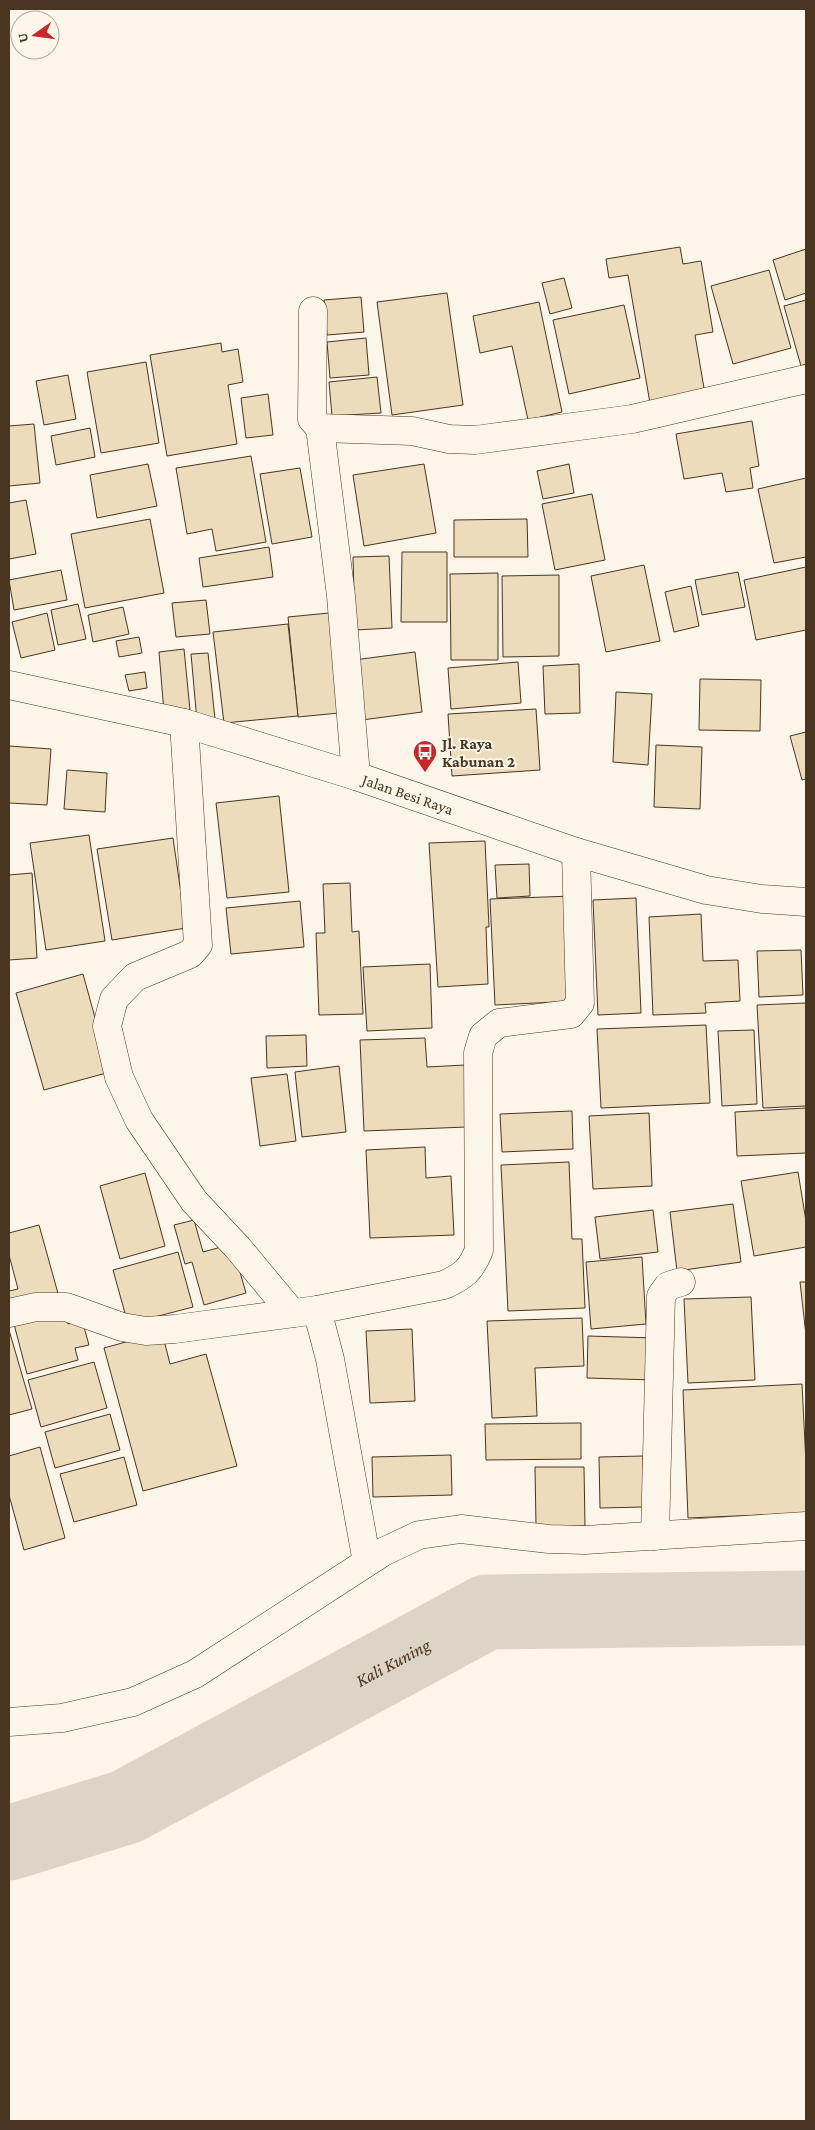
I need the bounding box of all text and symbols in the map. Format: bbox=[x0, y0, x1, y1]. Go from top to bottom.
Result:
north arrow bbox=[10, 10, 60, 60]
text: U bbox=[13, 31, 31, 45]
place label: Jl. Raya Kabunan 2 bbox=[440, 735, 515, 770]
bus stop icon: Jl. Raya Kabunan 2 bbox=[412, 739, 438, 773]
street label: Jalan Besi Raya bbox=[358, 770, 456, 818]
water label: Kali Kuning bbox=[353, 1634, 435, 1691]

